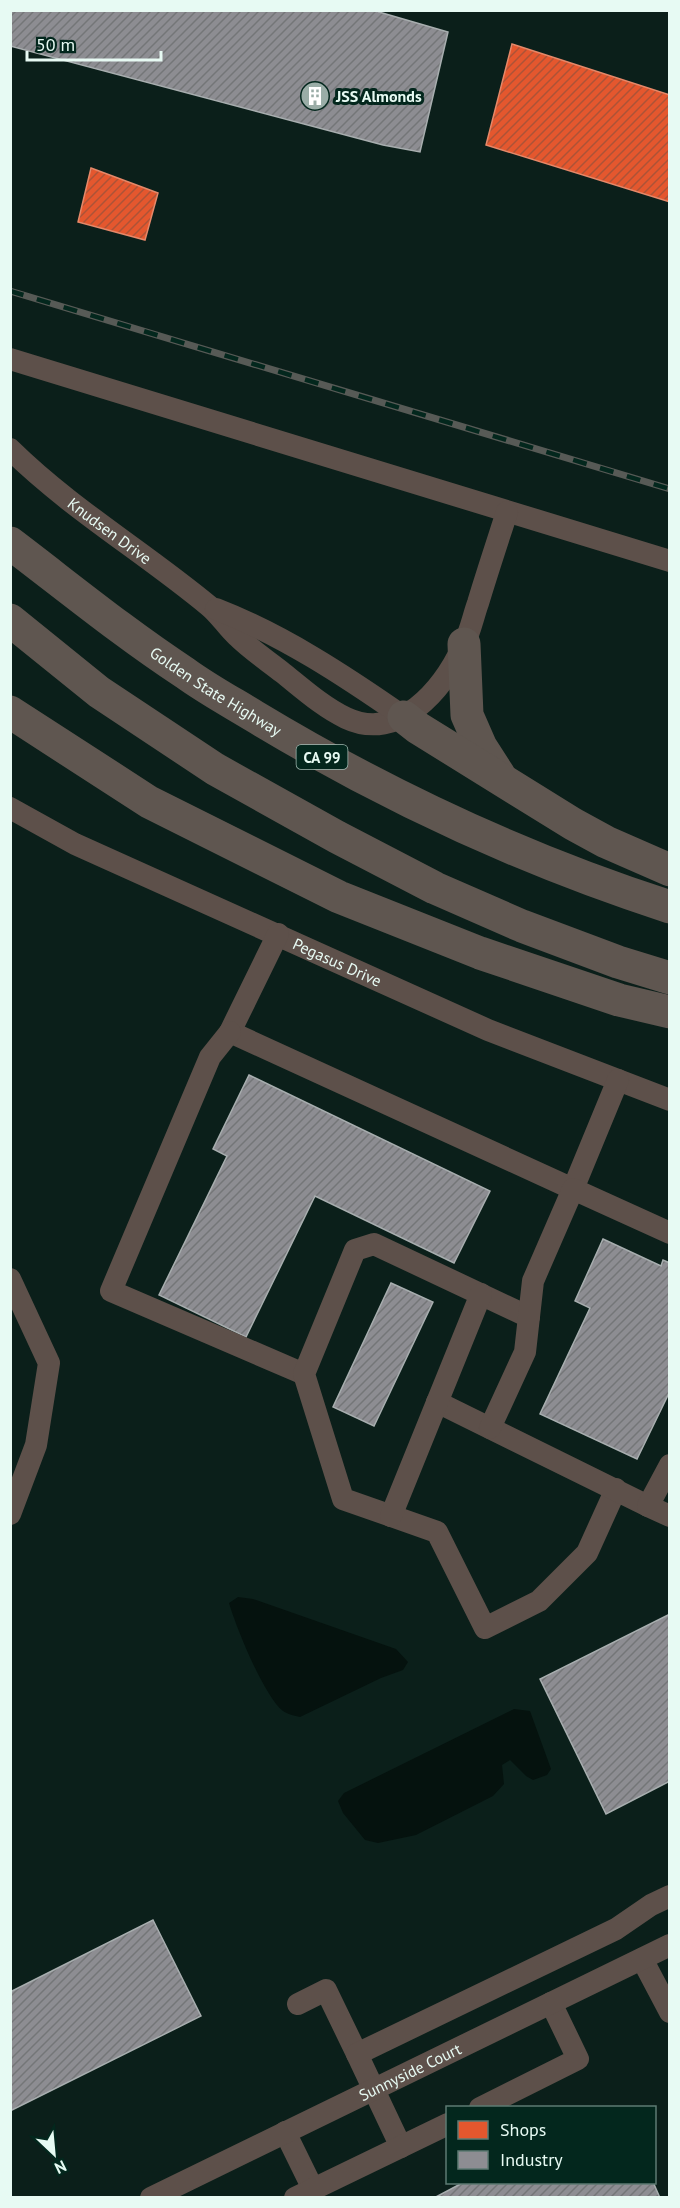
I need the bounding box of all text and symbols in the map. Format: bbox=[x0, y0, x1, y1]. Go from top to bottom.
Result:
scale bar bbox=[27, 24, 160, 62]
text: 50 m bbox=[36, 33, 75, 56]
building icon: JSS Almonds bbox=[299, 80, 331, 112]
place label: JSS Almonds bbox=[335, 86, 422, 106]
street label: Knudsen Drive bbox=[64, 493, 155, 568]
street label: Golden State Highway bbox=[146, 642, 286, 741]
road number: CA 99 bbox=[296, 745, 348, 769]
street label: Pegasus Drive bbox=[290, 933, 385, 991]
street label: Sunnyside Court bbox=[355, 2038, 465, 2105]
legend bbox=[446, 2106, 656, 2184]
text: Shops bbox=[500, 2118, 546, 2141]
north arrow bbox=[24, 2124, 84, 2184]
text: Industry bbox=[500, 2148, 563, 2171]
text: N bbox=[51, 2156, 70, 2179]

